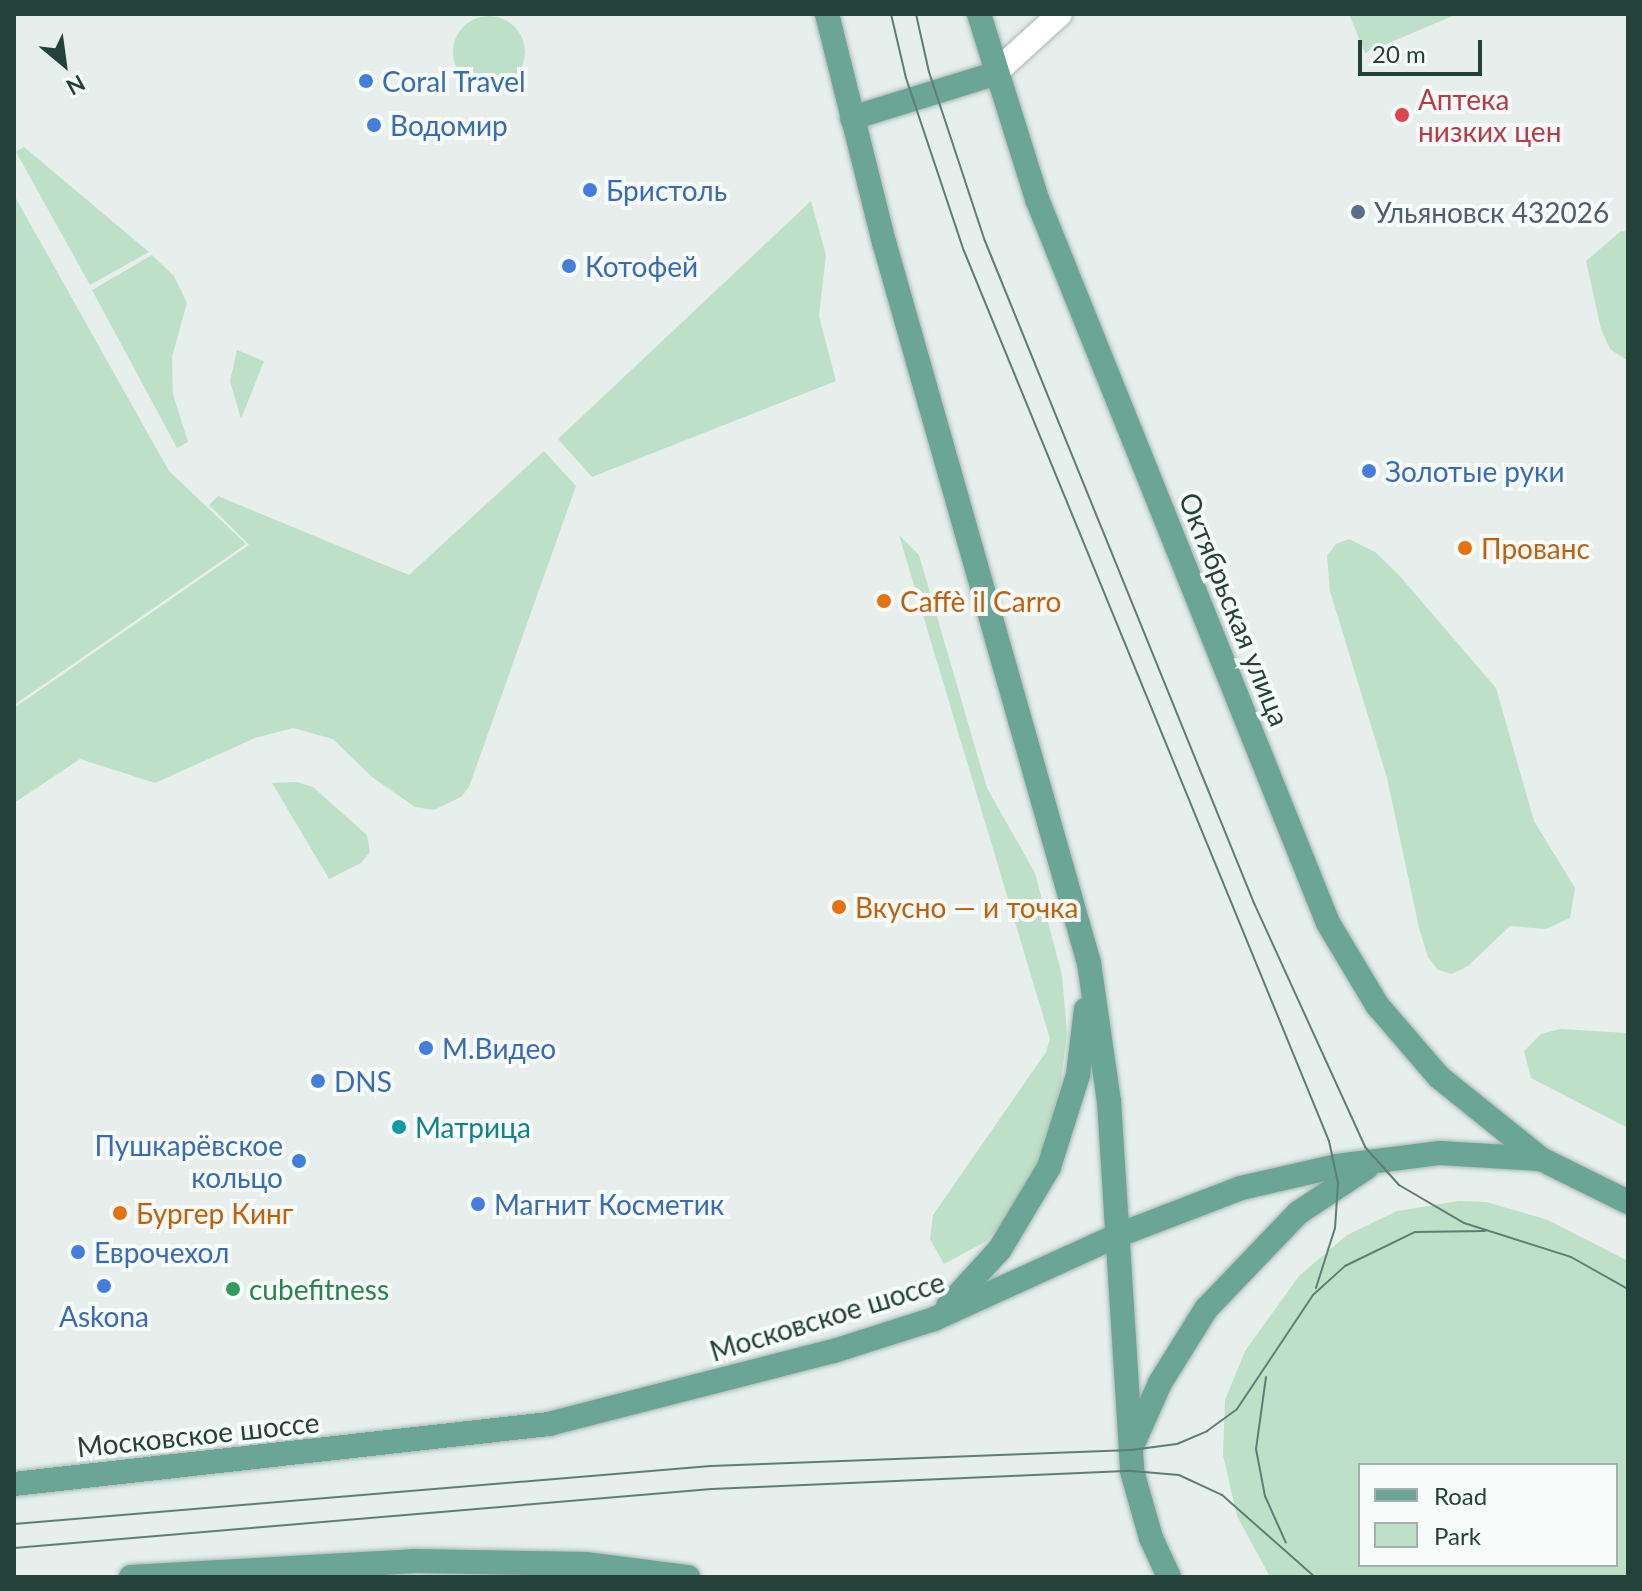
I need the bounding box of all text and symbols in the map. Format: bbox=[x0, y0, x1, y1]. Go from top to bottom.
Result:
north arrow bbox=[24, 24, 104, 104]
scale bar bbox=[1362, 24, 1486, 74]
text: 20 m bbox=[1372, 39, 1426, 68]
place label: Coral Travel bbox=[382, 64, 526, 98]
text: N bbox=[62, 70, 90, 101]
marker: Coral Travel bbox=[357, 72, 375, 90]
place label: Аптека низких цен bbox=[1418, 82, 1561, 148]
marker: Аптека низких цен bbox=[1393, 106, 1411, 124]
place label: Водомир bbox=[390, 108, 508, 142]
marker: Водомир bbox=[365, 116, 383, 134]
place label: Бристоль bbox=[606, 173, 727, 207]
marker: Бристоль bbox=[581, 181, 599, 199]
place label: Ульяновск 432026 bbox=[1374, 195, 1609, 229]
marker: Ульяновск 432026 bbox=[1349, 203, 1367, 221]
place label: Котофей bbox=[585, 249, 698, 283]
marker: Котофей bbox=[560, 257, 578, 275]
place label: Золотые руки bbox=[1385, 454, 1565, 488]
marker: Золотые руки bbox=[1360, 462, 1378, 480]
street label: Октябрьская улица bbox=[1173, 487, 1297, 731]
place label: Прованс bbox=[1481, 531, 1590, 565]
marker: Прованс bbox=[1456, 539, 1474, 557]
place label: Caffè il Carro bbox=[900, 584, 1061, 618]
marker: Caffè il Carro bbox=[875, 592, 893, 610]
place label: Вкусно — и точка bbox=[855, 890, 1078, 924]
marker: Вкусно — и точка bbox=[830, 898, 848, 916]
place label: М.Видео bbox=[442, 1031, 556, 1065]
marker: М.Видео bbox=[417, 1039, 435, 1057]
place label: DNS bbox=[334, 1064, 392, 1098]
marker: DNS bbox=[309, 1072, 327, 1090]
place label: Матрица bbox=[415, 1110, 531, 1144]
marker: Матрица bbox=[390, 1118, 408, 1136]
place label: Пушкарёвское кольцо bbox=[95, 1128, 283, 1194]
marker: Пушкарёвское кольцо bbox=[290, 1152, 308, 1170]
place label: Магнит Косметик bbox=[494, 1187, 724, 1221]
marker: Магнит Косметик bbox=[469, 1195, 487, 1213]
place label: Бургер Кинг bbox=[136, 1196, 293, 1230]
marker: Бургер Кинг bbox=[111, 1204, 129, 1222]
place label: Еврочехол bbox=[94, 1235, 229, 1269]
marker: Еврочехол bbox=[69, 1243, 87, 1261]
street label: Московское шоссе bbox=[706, 1264, 948, 1368]
place label: cubefitness bbox=[249, 1272, 389, 1306]
marker: Askona bbox=[95, 1277, 113, 1295]
marker: cubefitness bbox=[224, 1280, 242, 1298]
place label: Askona bbox=[59, 1299, 149, 1333]
street label: Московское шоссе bbox=[75, 1405, 321, 1463]
legend bbox=[1358, 1463, 1618, 1567]
text: Road bbox=[1434, 1481, 1487, 1510]
text: Park bbox=[1434, 1521, 1481, 1550]

